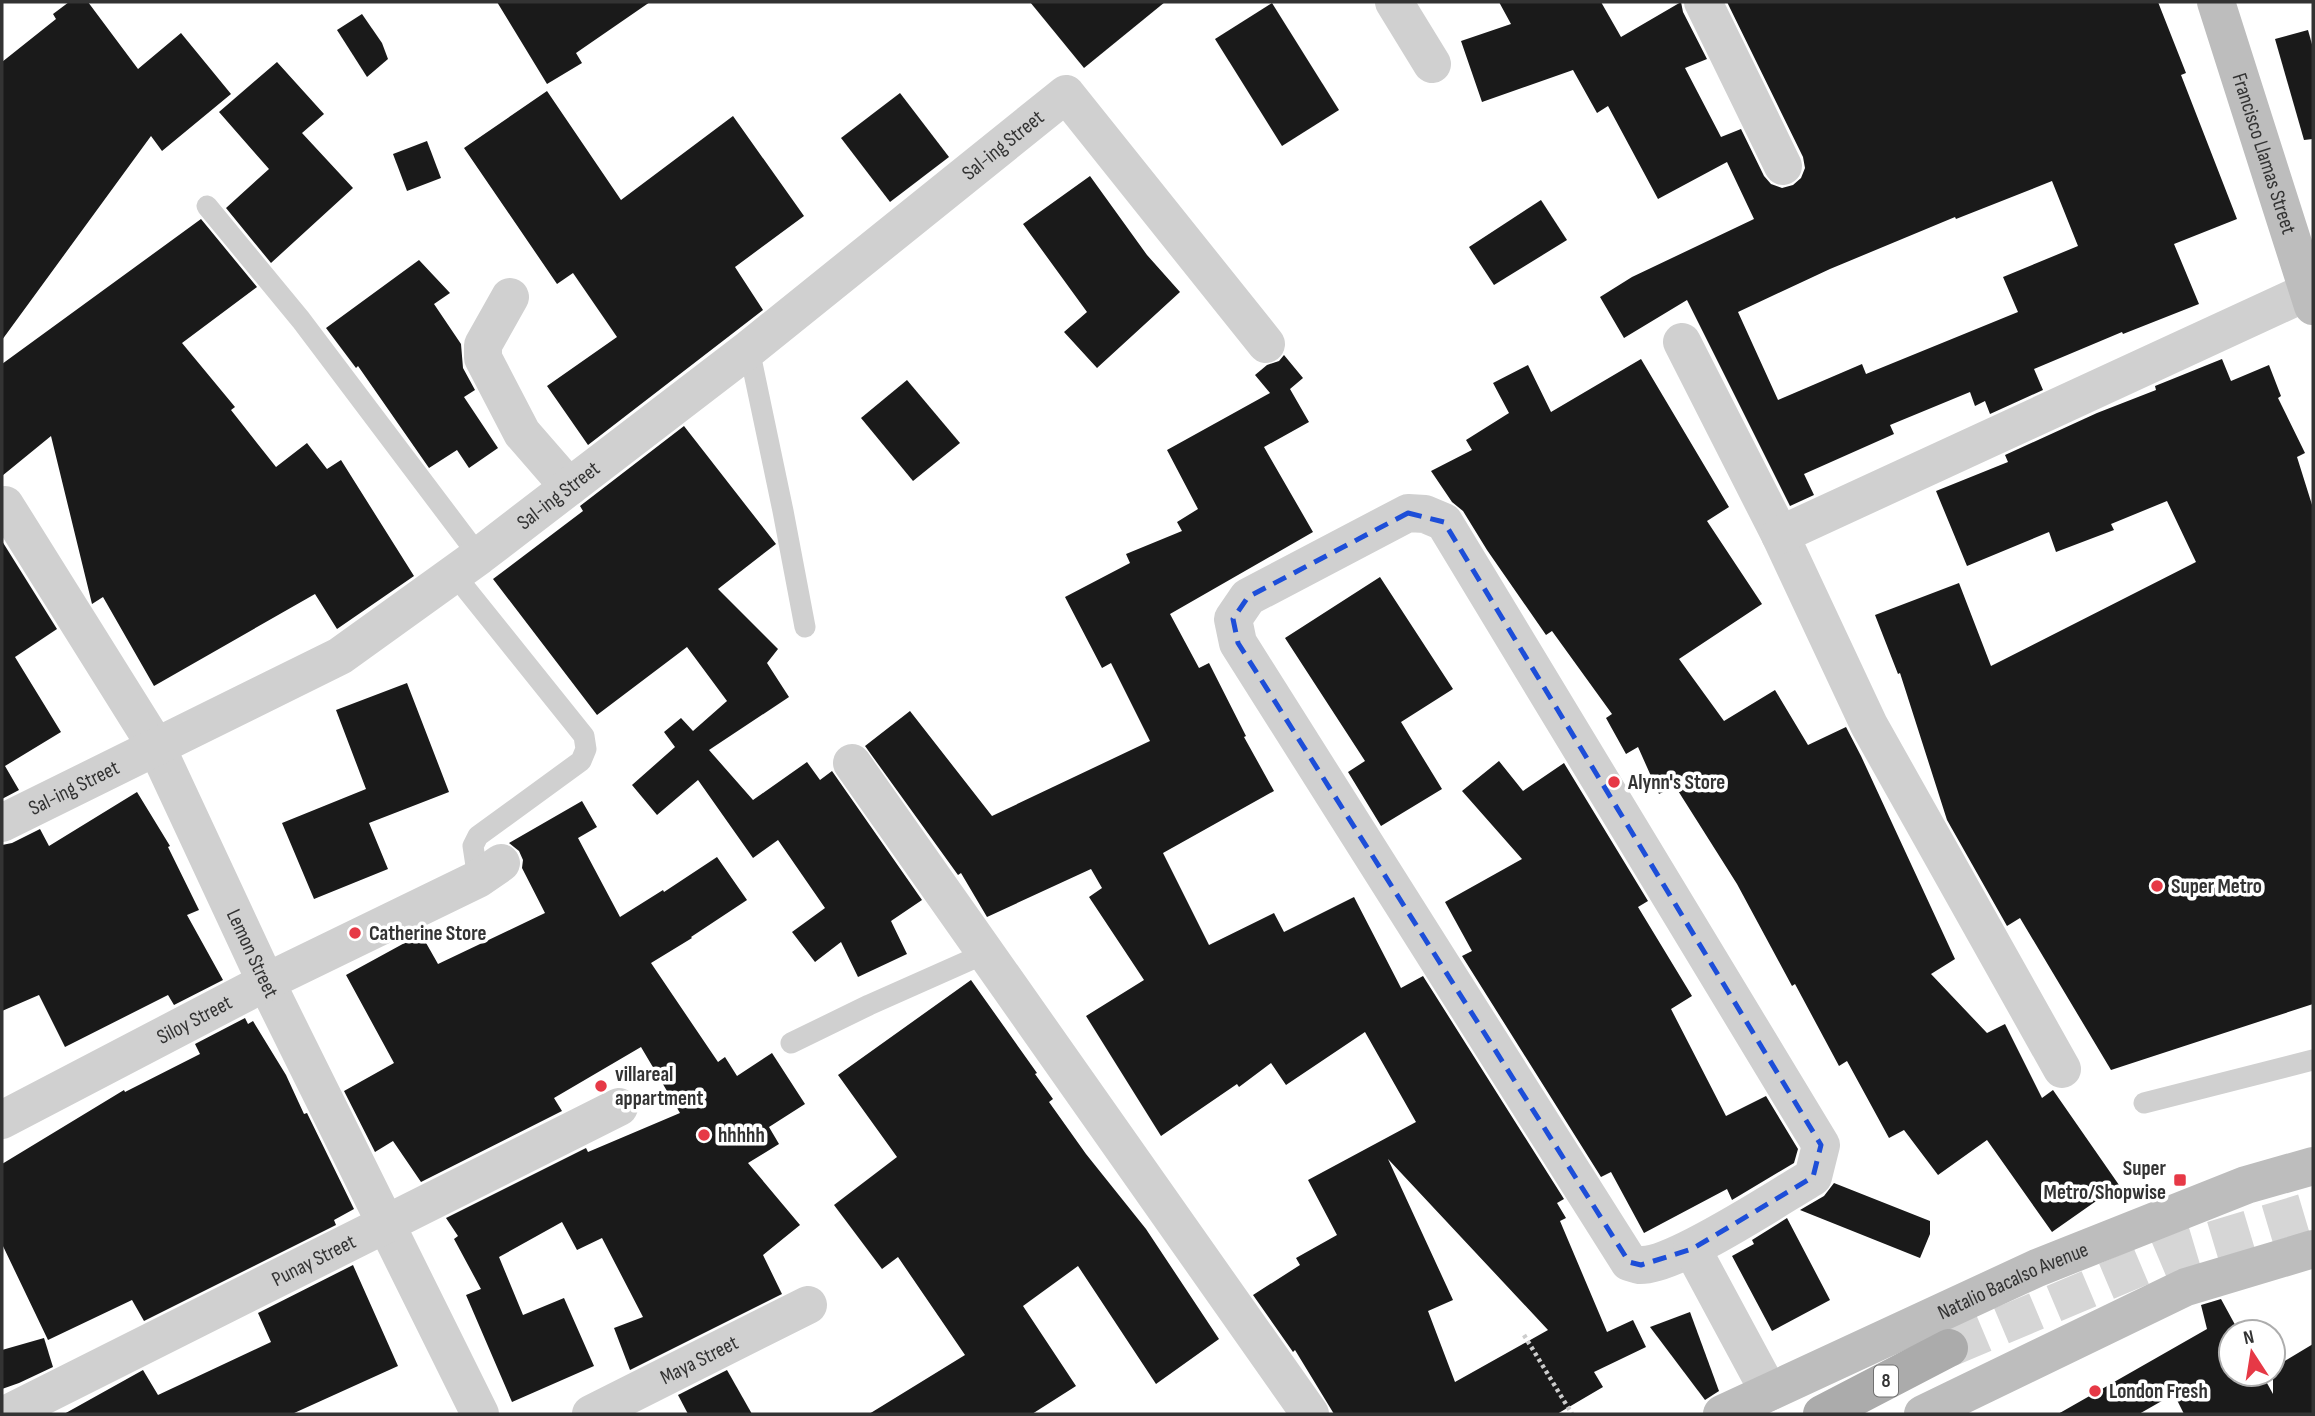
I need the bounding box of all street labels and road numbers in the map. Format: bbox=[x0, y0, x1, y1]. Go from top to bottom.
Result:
street label: Francisco Llamas Street bbox=[2227, 70, 2302, 237]
street label: Sal-ing Street bbox=[957, 105, 1049, 185]
street label: Sal-ing Street bbox=[512, 456, 605, 535]
street label: Sal-ing Street bbox=[24, 755, 123, 820]
street label: Lemon Street bbox=[221, 905, 284, 1002]
street label: Siloy Street bbox=[153, 990, 236, 1049]
street label: Punay Street bbox=[268, 1229, 360, 1292]
street label: Natalio Bacalso Avenue bbox=[1933, 1236, 2092, 1325]
street label: Maya Street bbox=[656, 1330, 742, 1390]
road number: 8 bbox=[1874, 1366, 1898, 1396]

